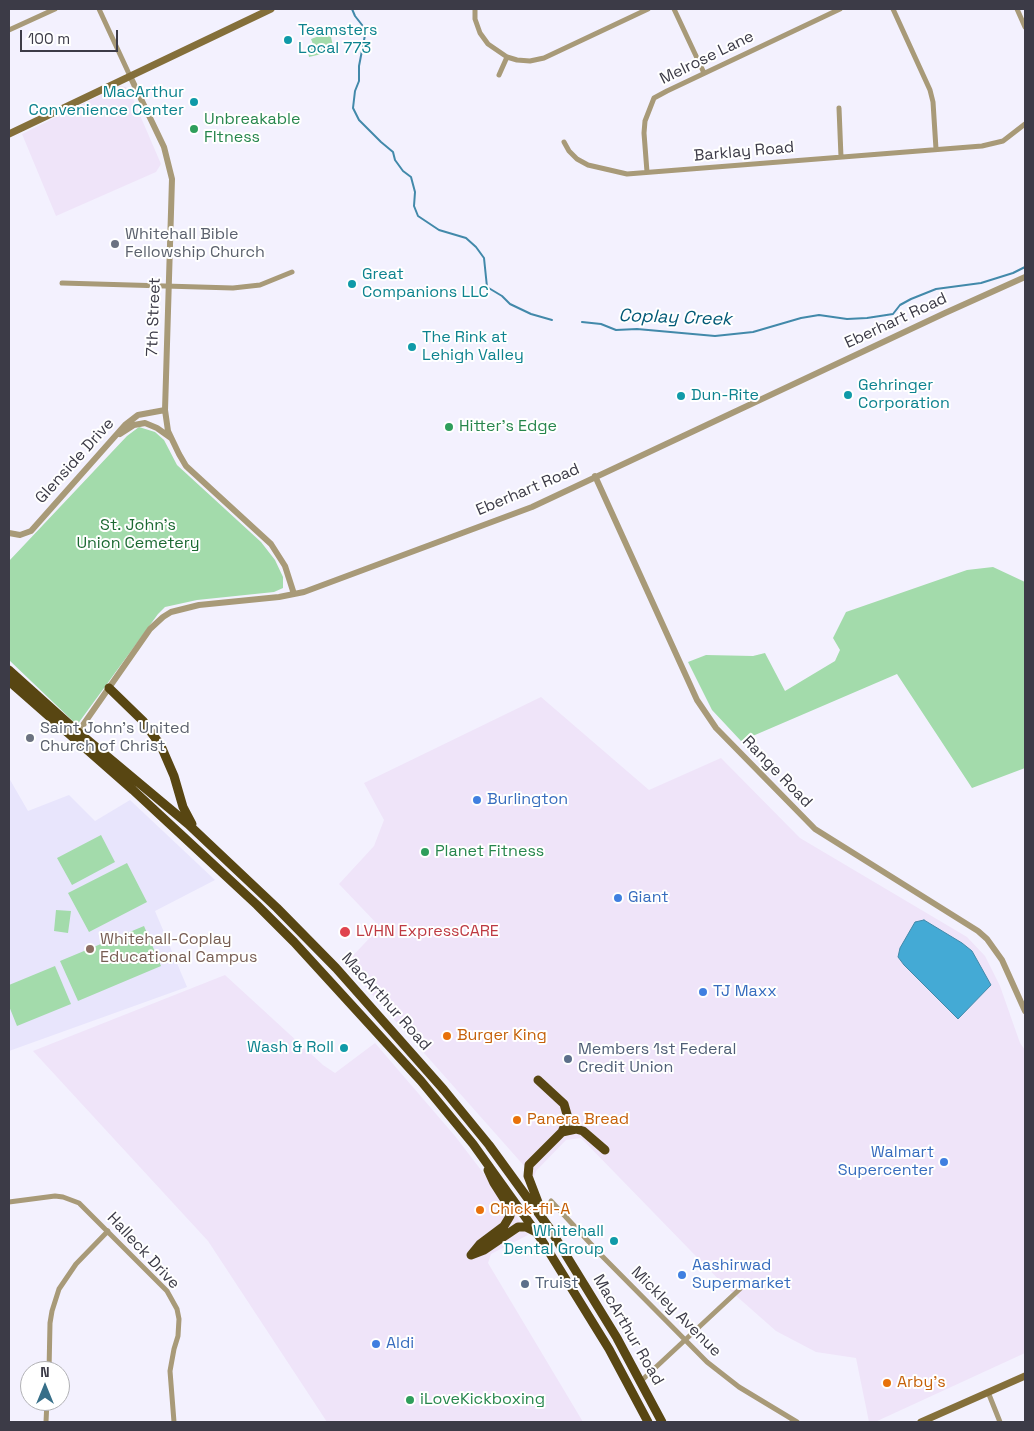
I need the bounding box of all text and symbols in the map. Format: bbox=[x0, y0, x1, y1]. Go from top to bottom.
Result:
scale bar bbox=[22, 20, 120, 52]
place label: Teamsters Local 773 bbox=[298, 21, 377, 59]
street label: Melrose Lane bbox=[657, 27, 757, 89]
text: 100 m bbox=[28, 29, 70, 48]
marker: Teamsters Local 773 bbox=[282, 34, 294, 46]
place label: MacArthur Convenience Center bbox=[28, 83, 184, 121]
marker: MacArthur Convenience Center bbox=[188, 96, 200, 108]
place label: Unbreakable FItness bbox=[204, 110, 301, 148]
marker: Unbreakable FItness bbox=[188, 123, 200, 135]
street label: Barklay Road bbox=[693, 138, 795, 166]
place label: Whitehall Bible Fellowship Church bbox=[125, 225, 265, 263]
marker: Whitehall Bible Fellowship Church bbox=[109, 238, 121, 250]
place label: Great Companions LLC bbox=[362, 265, 489, 303]
street label: 7th Street bbox=[143, 277, 165, 357]
marker: Great Companions LLC bbox=[346, 278, 358, 290]
street label: Eberhart Road bbox=[842, 289, 950, 353]
water label: Coplay Creek bbox=[618, 305, 732, 331]
place label: The Rink at Lehigh Valley bbox=[422, 328, 524, 366]
marker: The Rink at Lehigh Valley bbox=[406, 341, 418, 353]
place label: Gehringer Corporation bbox=[858, 376, 950, 414]
place label: Dun-Rite bbox=[691, 386, 759, 406]
marker: Gehringer Corporation bbox=[842, 389, 854, 401]
marker: Dun-Rite bbox=[675, 390, 687, 402]
street label: Glenside Drive bbox=[32, 414, 118, 508]
place label: Hitter's Edge bbox=[459, 417, 557, 437]
marker: Hitter's Edge bbox=[443, 421, 455, 433]
street label: Eberhart Road bbox=[473, 460, 583, 520]
park label: St. John's Union Cemetery bbox=[76, 516, 200, 554]
place label: Saint John's United Church of Christ bbox=[40, 719, 190, 757]
marker: Saint John's United Church of Christ bbox=[24, 732, 36, 744]
street label: Range Road bbox=[738, 732, 816, 812]
place label: Burlington bbox=[487, 790, 568, 810]
marker: Burlington bbox=[471, 794, 483, 806]
place label: Planet Fitness bbox=[435, 842, 544, 862]
marker: Planet Fitness bbox=[419, 846, 431, 858]
place label: Giant bbox=[628, 888, 669, 908]
marker: Giant bbox=[612, 892, 624, 904]
place label: LVHN ExpressCARE bbox=[356, 922, 499, 942]
marker: LVHN ExpressCARE bbox=[338, 925, 352, 939]
place label: Whitehall-Coplay Educational Campus bbox=[100, 930, 257, 968]
marker: Whitehall-Coplay Educational Campus bbox=[84, 943, 96, 955]
street label: MacArthur Road bbox=[337, 949, 435, 1055]
place label: TJ Maxx bbox=[713, 982, 777, 1002]
marker: TJ Maxx bbox=[697, 986, 709, 998]
place label: Burger King bbox=[457, 1026, 547, 1046]
marker: Burger King bbox=[441, 1030, 453, 1042]
place label: Wash & Roll bbox=[247, 1038, 334, 1058]
place label: Members 1st Federal Credit Union bbox=[578, 1040, 736, 1078]
marker: Wash & Roll bbox=[338, 1042, 350, 1054]
marker: Members 1st Federal Credit Union bbox=[562, 1053, 574, 1065]
place label: Panera Bread bbox=[527, 1110, 629, 1130]
marker: Panera Bread bbox=[511, 1114, 523, 1126]
place label: Walmart Supercenter bbox=[838, 1143, 934, 1181]
marker: Walmart Supercenter bbox=[938, 1156, 950, 1168]
place label: Chick-fil-A bbox=[490, 1200, 570, 1220]
marker: Chick-fil-A bbox=[474, 1204, 486, 1216]
street label: Halleck Drive bbox=[103, 1209, 183, 1293]
place label: Whitehall Dental Group bbox=[504, 1222, 604, 1260]
marker: Whitehall Dental Group bbox=[608, 1235, 620, 1247]
place label: Aashirwad Supermarket bbox=[692, 1256, 791, 1294]
street label: Mickley Avenue bbox=[627, 1263, 725, 1361]
marker: Aashirwad Supermarket bbox=[676, 1269, 688, 1281]
street label: MacArthur Road bbox=[588, 1271, 668, 1389]
place label: Truist bbox=[535, 1274, 579, 1294]
marker: Truist bbox=[519, 1278, 531, 1290]
place label: Aldi bbox=[386, 1334, 414, 1354]
marker: Aldi bbox=[370, 1338, 382, 1350]
north arrow bbox=[20, 1361, 70, 1411]
text: N bbox=[40, 1363, 50, 1381]
place label: Arby's bbox=[897, 1373, 946, 1393]
marker: Arby's bbox=[881, 1377, 893, 1389]
place label: iLoveKickboxing bbox=[420, 1390, 545, 1410]
marker: iLoveKickboxing bbox=[404, 1394, 416, 1406]

